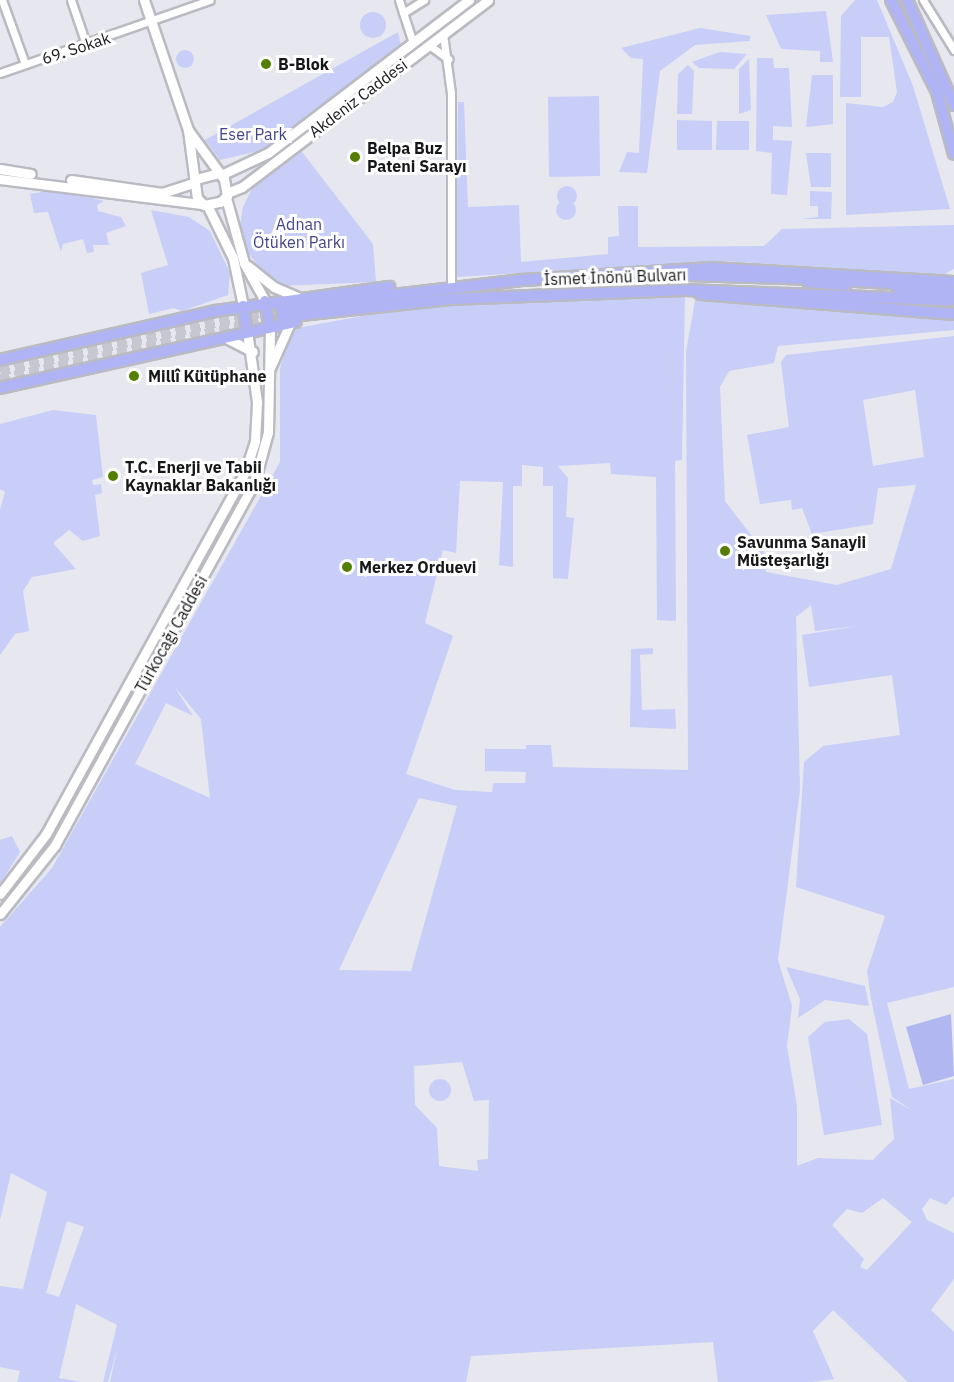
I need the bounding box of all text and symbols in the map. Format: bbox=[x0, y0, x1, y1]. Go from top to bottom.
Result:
street label: 69. Sokak bbox=[39, 28, 113, 68]
place label: B-Blok bbox=[278, 54, 329, 74]
street label: Akdeniz Caddesi bbox=[305, 55, 411, 141]
marker: B-Blok bbox=[259, 57, 273, 71]
park label: Eser Park bbox=[219, 124, 287, 144]
place label: Belpa Buz Pateni Sarayı bbox=[367, 138, 467, 176]
marker: Belpa Buz Pateni Sarayı bbox=[348, 150, 362, 164]
park label: Adnan Ötüken Parkı bbox=[253, 214, 345, 252]
street label: İsmet İnönü Bulvarı bbox=[543, 265, 687, 289]
place label: Millî Kütüphane bbox=[148, 366, 267, 386]
marker: Millî Kütüphane bbox=[125, 367, 143, 385]
place label: T.C. Enerji ve Tabii Kaynaklar Bakanlığı bbox=[125, 457, 276, 495]
marker: T.C. Enerji ve Tabii Kaynaklar Bakanlığı bbox=[106, 469, 120, 483]
place label: Savunma Sanayii Müsteşarlığı bbox=[737, 532, 866, 570]
marker: Savunma Sanayii Müsteşarlığı bbox=[718, 544, 732, 558]
place label: Merkez Orduevi bbox=[359, 557, 476, 577]
marker: Merkez Orduevi bbox=[340, 560, 354, 574]
street label: Türkocağı Caddesi bbox=[131, 572, 211, 696]

